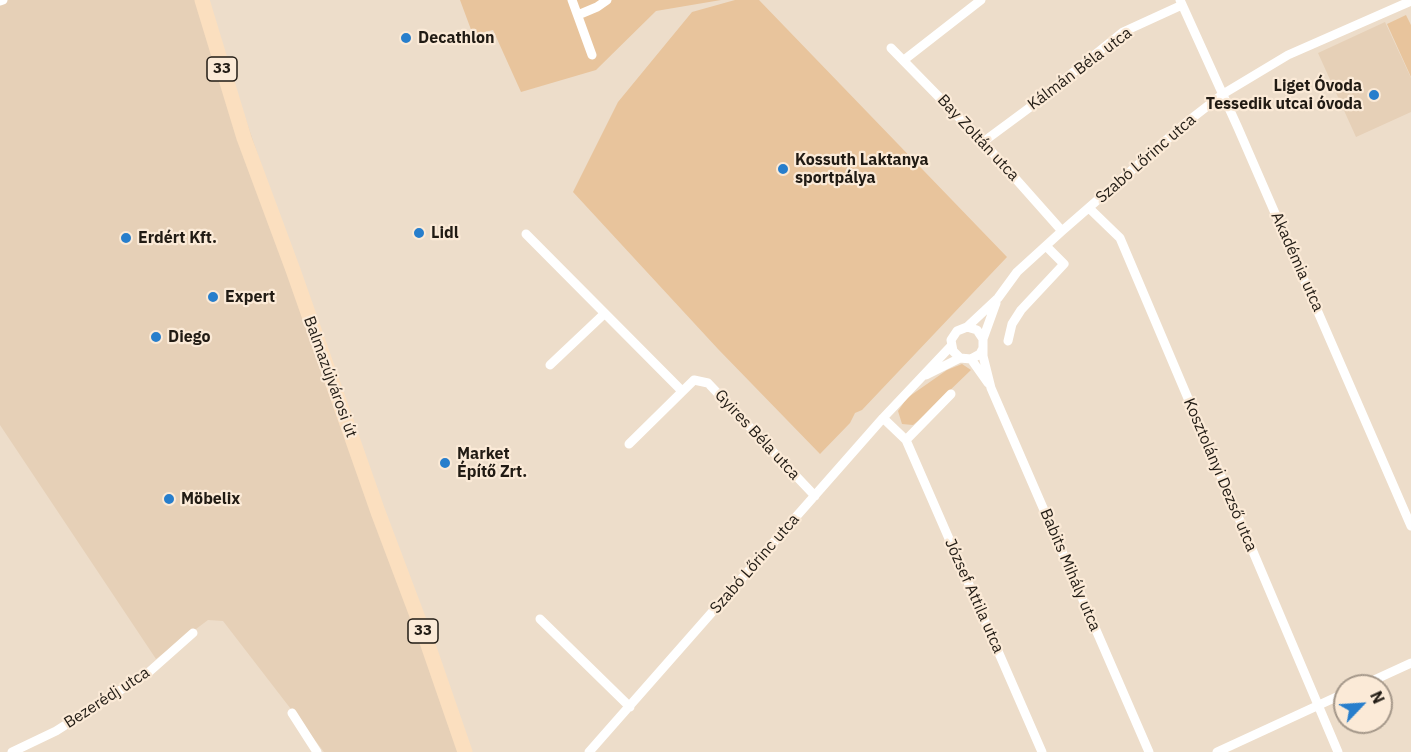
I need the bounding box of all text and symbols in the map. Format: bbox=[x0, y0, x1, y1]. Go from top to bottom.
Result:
street label: Kálmán Béla utca bbox=[1024, 24, 1136, 114]
place label: Decathlon bbox=[418, 28, 494, 48]
marker: Decathlon bbox=[399, 31, 413, 45]
road number: 33 bbox=[207, 57, 237, 81]
place label: Liget Óvoda Tessedik utcai óvoda bbox=[1206, 76, 1362, 114]
marker: Liget Óvoda Tessedik utcai óvoda bbox=[1367, 88, 1381, 102]
street label: Bay Zoltán utca bbox=[933, 91, 1023, 185]
street label: Szabó Lőrinc utca bbox=[1092, 110, 1200, 208]
place label: Kossuth Laktanya sportpálya bbox=[795, 150, 929, 188]
marker: Kossuth Laktanya sportpálya bbox=[776, 162, 790, 176]
street label: Akadémia utca bbox=[1267, 209, 1327, 315]
place label: Lidl bbox=[431, 223, 459, 243]
marker: Lidl bbox=[412, 226, 426, 240]
place label: Erdért Kft. bbox=[138, 228, 217, 248]
marker: Erdért Kft. bbox=[119, 231, 133, 245]
place label: Expert bbox=[225, 287, 275, 307]
marker: Expert bbox=[206, 290, 220, 304]
street label: Balmazújvárosi út bbox=[299, 314, 361, 440]
place label: Diego bbox=[168, 327, 210, 347]
marker: Diego bbox=[149, 330, 163, 344]
street label: Gyires Béla utca bbox=[710, 386, 804, 484]
street label: Kosztolányi Dezső utca bbox=[1179, 396, 1261, 554]
place label: Market Építő Zrt. bbox=[457, 444, 527, 482]
marker: Market Építő Zrt. bbox=[438, 456, 452, 470]
place label: Möbelix bbox=[181, 489, 240, 509]
marker: Möbelix bbox=[162, 492, 176, 506]
street label: Babits Mihály utca bbox=[1036, 506, 1104, 634]
street label: Szabó Lőrinc utca bbox=[706, 510, 804, 618]
street label: József Attila utca bbox=[940, 536, 1008, 656]
road number: 33 bbox=[408, 619, 438, 643]
street label: Bezerédj utca bbox=[61, 663, 153, 733]
north arrow bbox=[1333, 674, 1393, 734]
text: N bbox=[1366, 688, 1389, 707]

